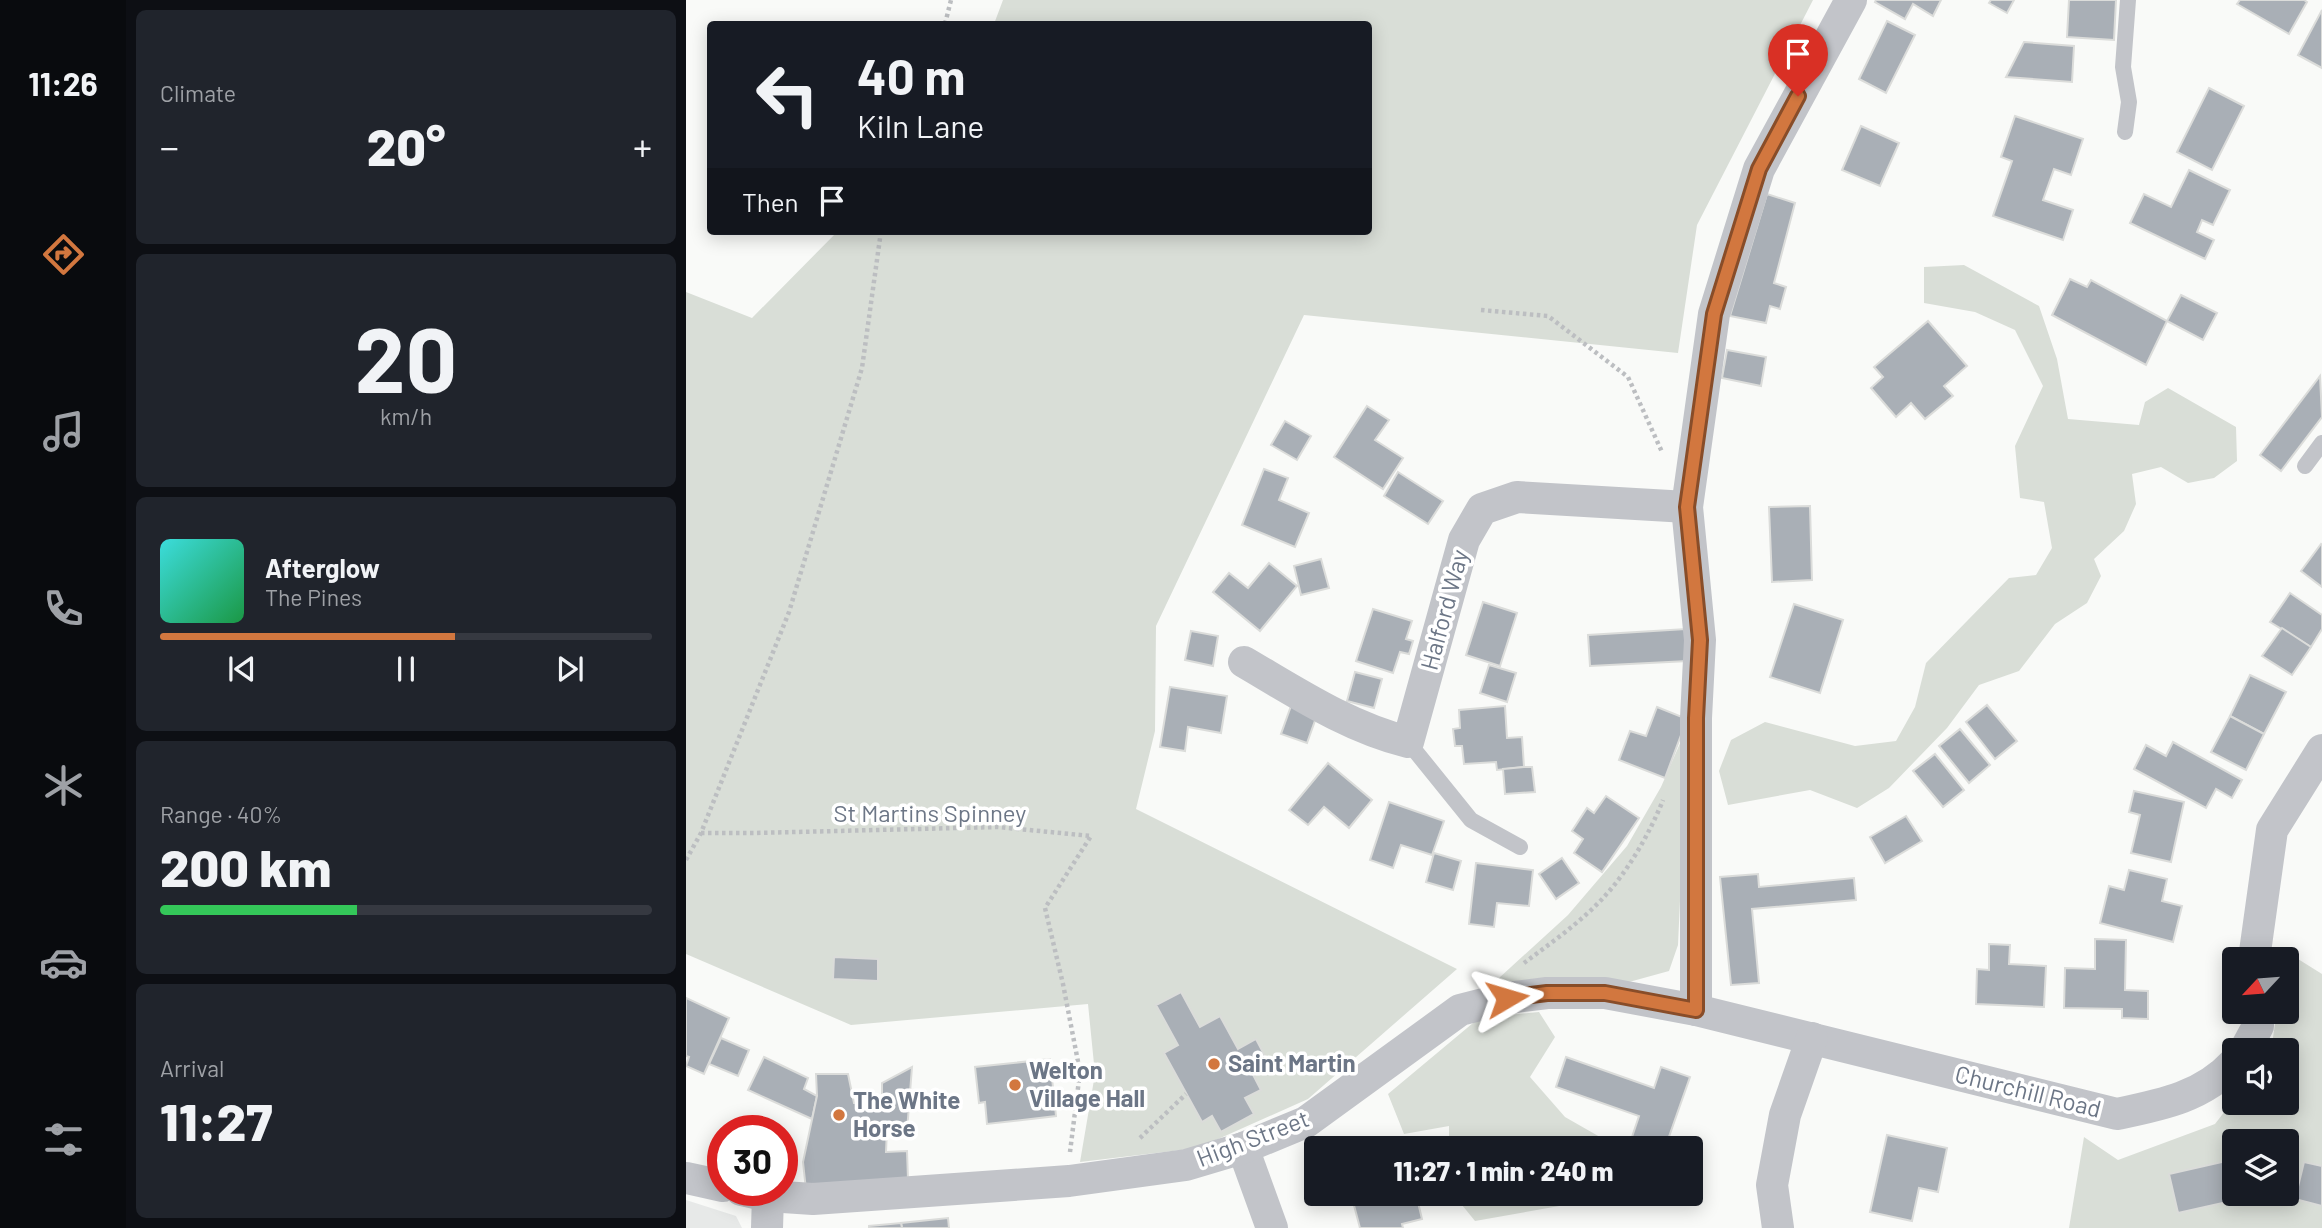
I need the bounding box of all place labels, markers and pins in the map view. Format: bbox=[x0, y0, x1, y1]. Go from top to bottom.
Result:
pin bbox=[1768, 24, 1828, 96]
place label: Saint Martin bbox=[1228, 1048, 1356, 1077]
place label: Welton Village Hall bbox=[1029, 1055, 1145, 1112]
marker: Saint Martin bbox=[1206, 1056, 1222, 1072]
marker: Welton Village Hall bbox=[1007, 1077, 1023, 1093]
place label: The White Horse bbox=[853, 1085, 960, 1142]
marker: The White Horse bbox=[831, 1107, 847, 1123]

